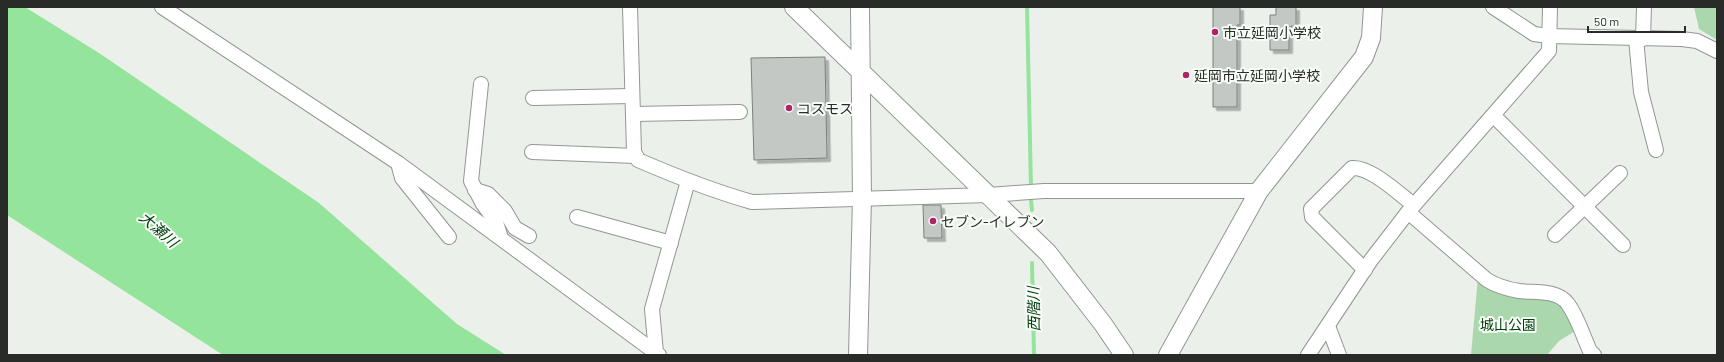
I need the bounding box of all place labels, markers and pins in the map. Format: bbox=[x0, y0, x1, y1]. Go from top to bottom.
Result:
place label: 市立延岡小学校 bbox=[1223, 24, 1321, 41]
marker: 市立延岡小学校 bbox=[1210, 27, 1220, 37]
place label: 延岡市立延岡小学校 bbox=[1194, 67, 1320, 84]
marker: 延岡市立延岡小学校 bbox=[1181, 70, 1191, 80]
place label: コスモス bbox=[797, 100, 853, 117]
marker: コスモス bbox=[784, 103, 794, 113]
place label: セブン-イレブン bbox=[941, 213, 1045, 230]
marker: セブン-イレブン bbox=[928, 216, 938, 226]

